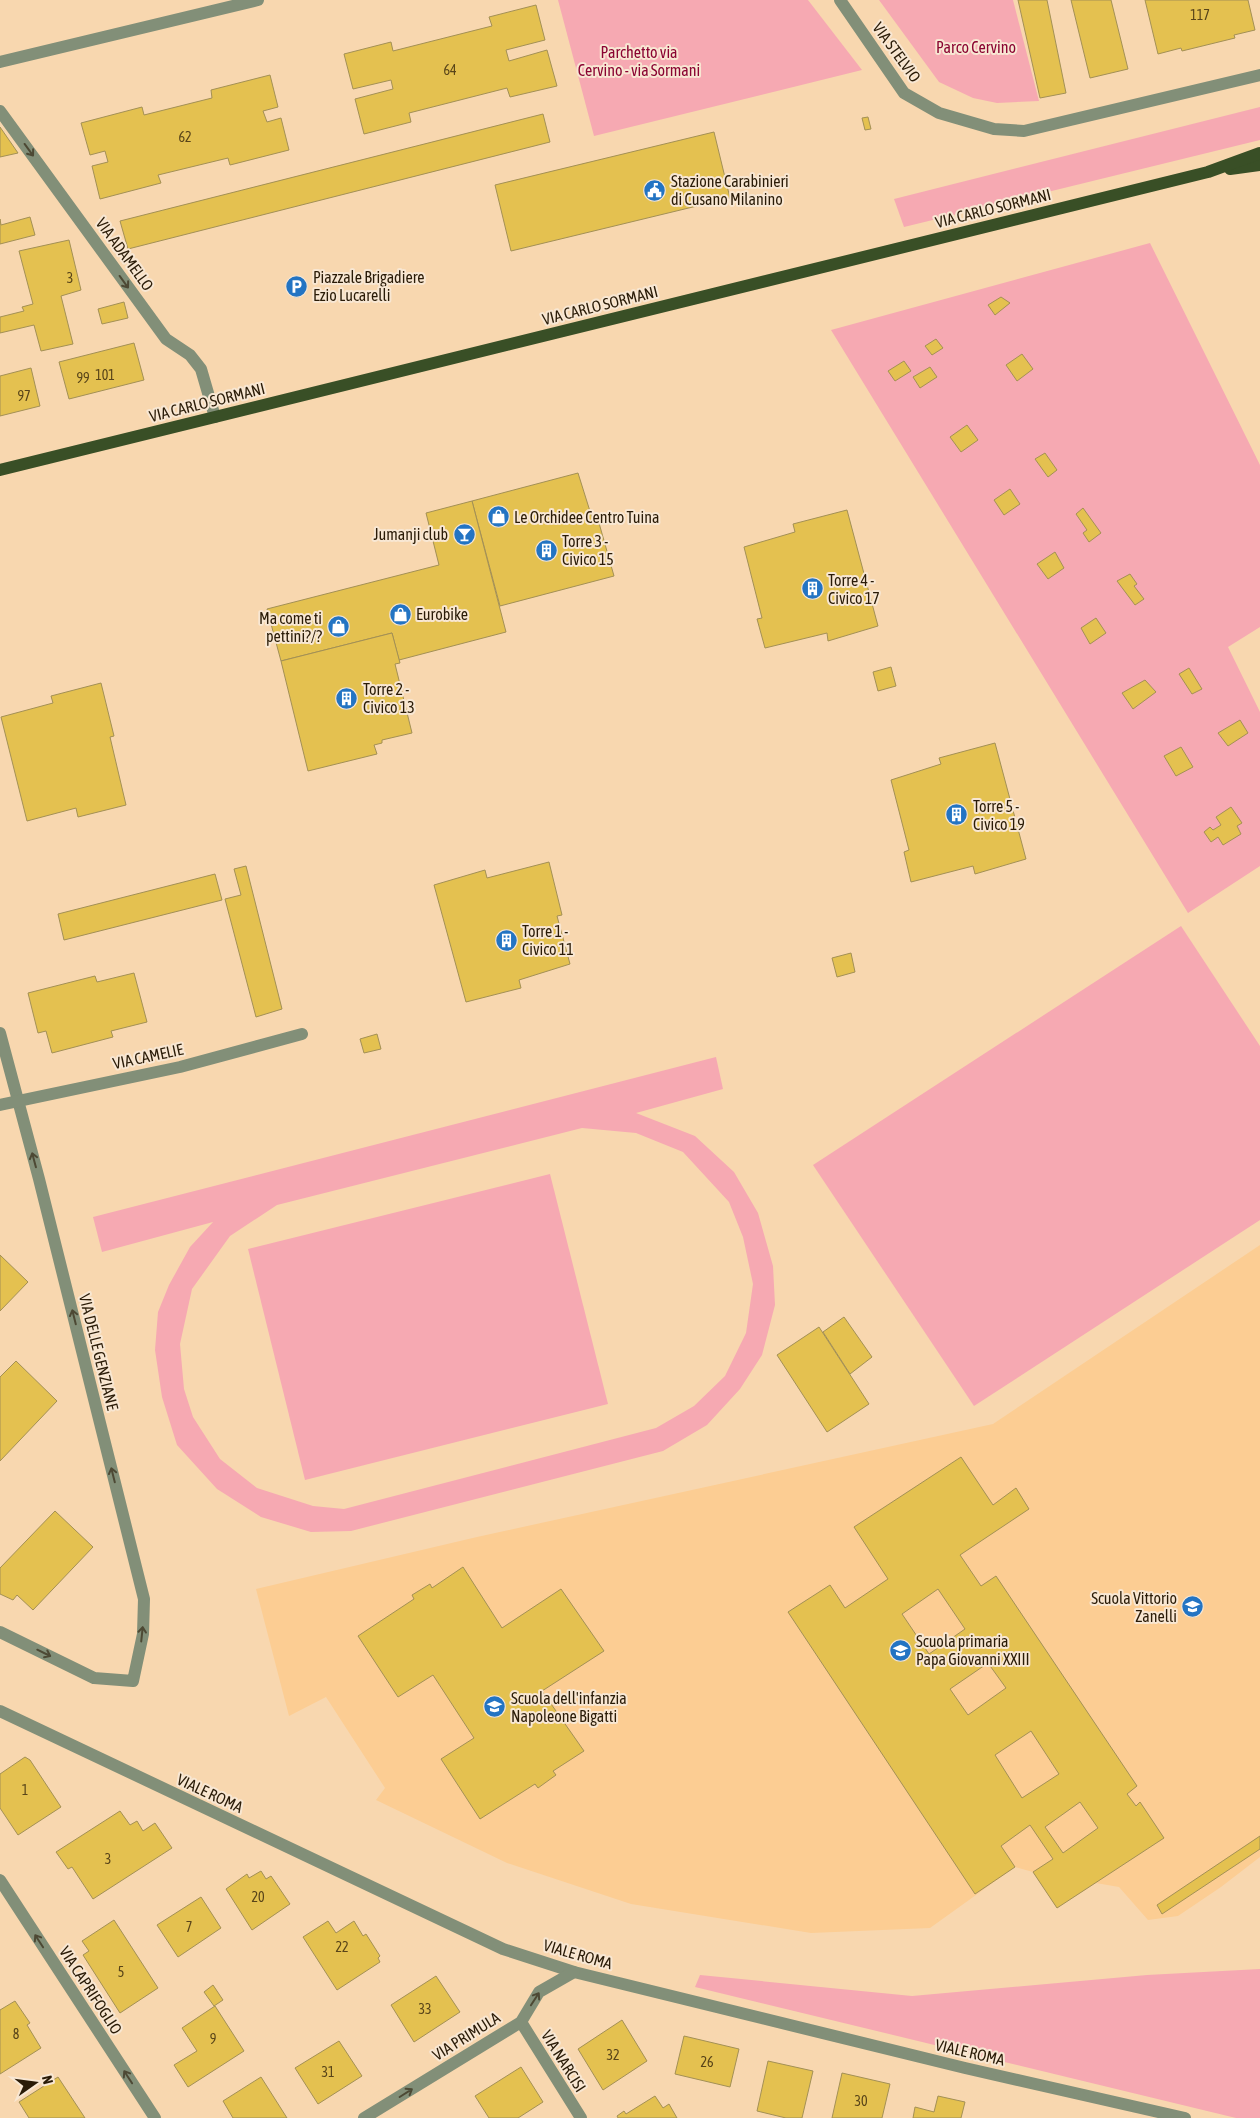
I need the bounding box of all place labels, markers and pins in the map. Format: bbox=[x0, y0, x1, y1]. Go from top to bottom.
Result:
place label: Stazione Carabinieri di Cusano Milanino bbox=[671, 172, 789, 208]
public building icon: Stazione Carabinieri di Cusano Milanino bbox=[643, 178, 667, 202]
place label: Piazzale Brigadiere Ezio Lucarelli bbox=[313, 268, 425, 304]
parking icon: Piazzale Brigadiere Ezio Lucarelli bbox=[285, 274, 309, 298]
shop icon: Le Orchidee Centro Tuina bbox=[486, 505, 510, 529]
place label: Le Orchidee Centro Tuina bbox=[514, 508, 659, 526]
bar icon: Jumanji club bbox=[452, 522, 476, 546]
place label: Jumanji club bbox=[373, 525, 448, 544]
place label: Torre 3 - Civico 15 bbox=[562, 532, 614, 568]
building icon: Torre 3 - Civico 15 bbox=[534, 538, 558, 562]
place label: Torre 4 - Civico 17 bbox=[828, 571, 880, 607]
building icon: Torre 4 - Civico 17 bbox=[800, 577, 824, 601]
shop icon: Eurobike bbox=[388, 602, 412, 626]
place label: Eurobike bbox=[416, 605, 468, 623]
place label: Ma come ti pettini?/? bbox=[259, 609, 322, 646]
shop icon: Ma come ti pettini?/? bbox=[326, 615, 350, 639]
place label: Torre 2 - Civico 13 bbox=[363, 680, 415, 716]
building icon: Torre 2 - Civico 13 bbox=[335, 686, 359, 710]
place label: Torre 5 - Civico 19 bbox=[973, 797, 1025, 833]
building icon: Torre 5 - Civico 19 bbox=[945, 803, 969, 827]
place label: Torre 1 - Civico 11 bbox=[522, 922, 574, 958]
building icon: Torre 1 - Civico 11 bbox=[494, 928, 518, 952]
place label: Scuola Vittorio Zanelli bbox=[1091, 1589, 1177, 1625]
school or university icon: Scuola Vittorio Zanelli bbox=[1181, 1595, 1205, 1619]
place label: Scuola primaria Papa Giovanni XXIII bbox=[916, 1632, 1030, 1669]
school or university icon: Scuola primaria Papa Giovanni XXIII bbox=[888, 1638, 912, 1662]
place label: Scuola dell'infanzia Napoleone Bigatti bbox=[511, 1689, 627, 1726]
school or university icon: Scuola dell'infanzia Napoleone Bigatti bbox=[483, 1695, 507, 1719]

